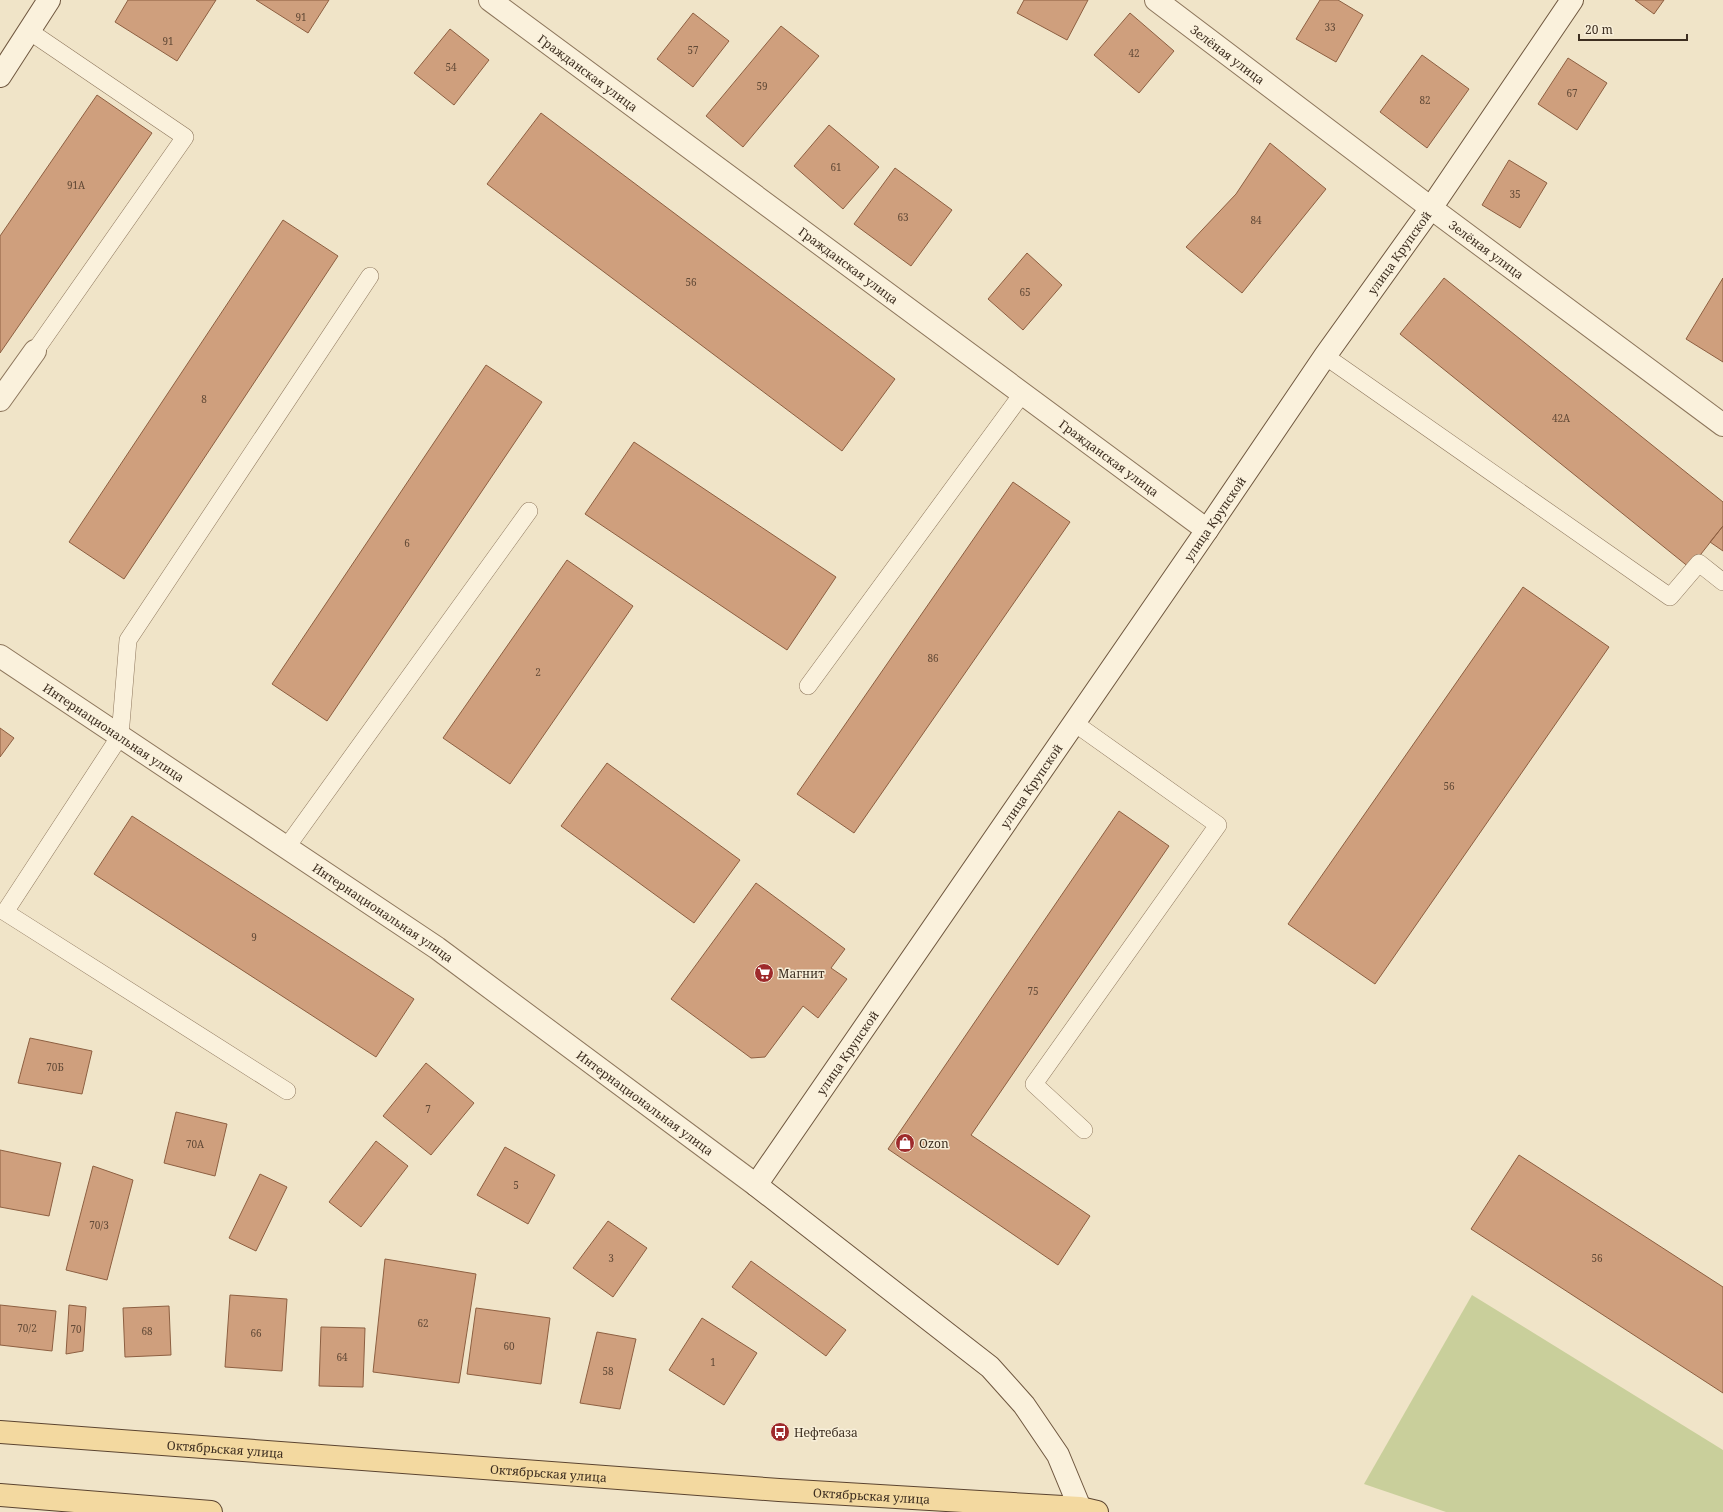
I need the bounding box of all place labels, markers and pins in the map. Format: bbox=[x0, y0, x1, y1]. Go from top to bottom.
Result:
supermarket icon: Магнит bbox=[753, 962, 775, 984]
place label: Магнит bbox=[778, 965, 825, 982]
shop icon: Ozon bbox=[894, 1132, 916, 1154]
place label: Ozon bbox=[919, 1135, 949, 1152]
bus stop icon: Нефтебаза bbox=[769, 1421, 791, 1443]
place label: Нефтебаза bbox=[794, 1424, 858, 1441]

